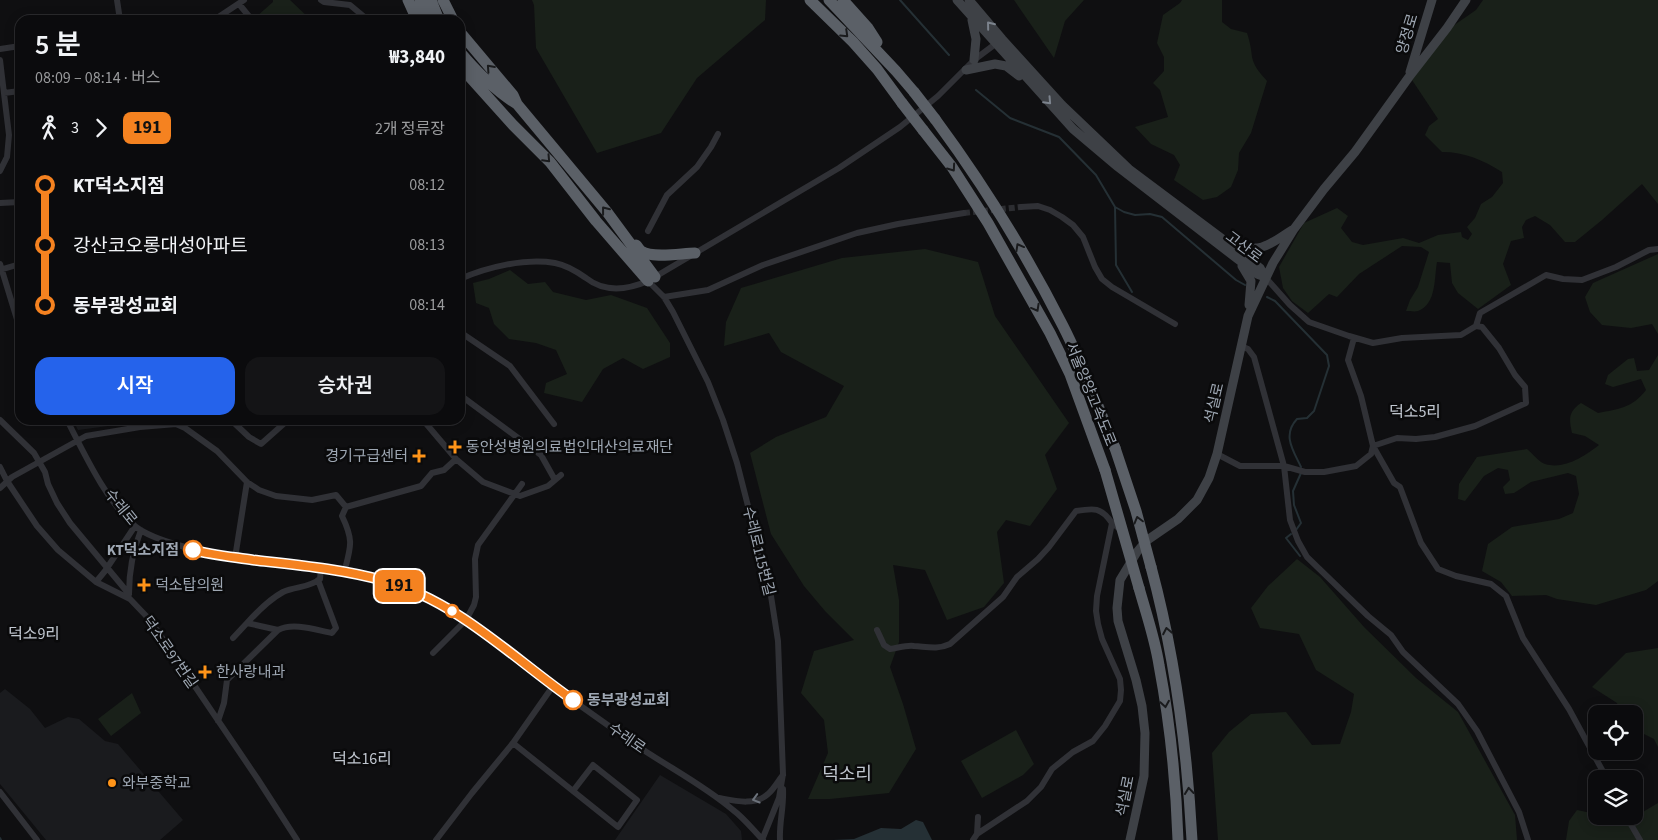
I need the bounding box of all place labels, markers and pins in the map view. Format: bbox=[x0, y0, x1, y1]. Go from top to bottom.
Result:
place label: 동안성병원의료법인대산의료재단 bbox=[466, 437, 673, 458]
marker: 동안성병원의료법인대산의료재단 bbox=[448, 440, 462, 454]
place label: 경기구급센터 bbox=[325, 446, 408, 467]
marker: 경기구급센터 bbox=[412, 449, 426, 463]
place label: KT덕소지점 bbox=[107, 540, 179, 561]
marker: KT덕소지점 bbox=[183, 540, 203, 560]
place label: 덕소탑의원 bbox=[155, 575, 224, 596]
marker: 덕소탑의원 bbox=[137, 578, 151, 592]
unlabelled marker bbox=[445, 604, 459, 618]
place label: 한사랑내과 bbox=[216, 662, 285, 683]
marker: 한사랑내과 bbox=[198, 665, 212, 679]
marker: 동부광성교회 bbox=[563, 690, 583, 710]
place label: 동부광성교회 bbox=[587, 690, 670, 711]
place label: 와부중학교 bbox=[122, 773, 191, 794]
marker: 와부중학교 bbox=[106, 777, 118, 789]

